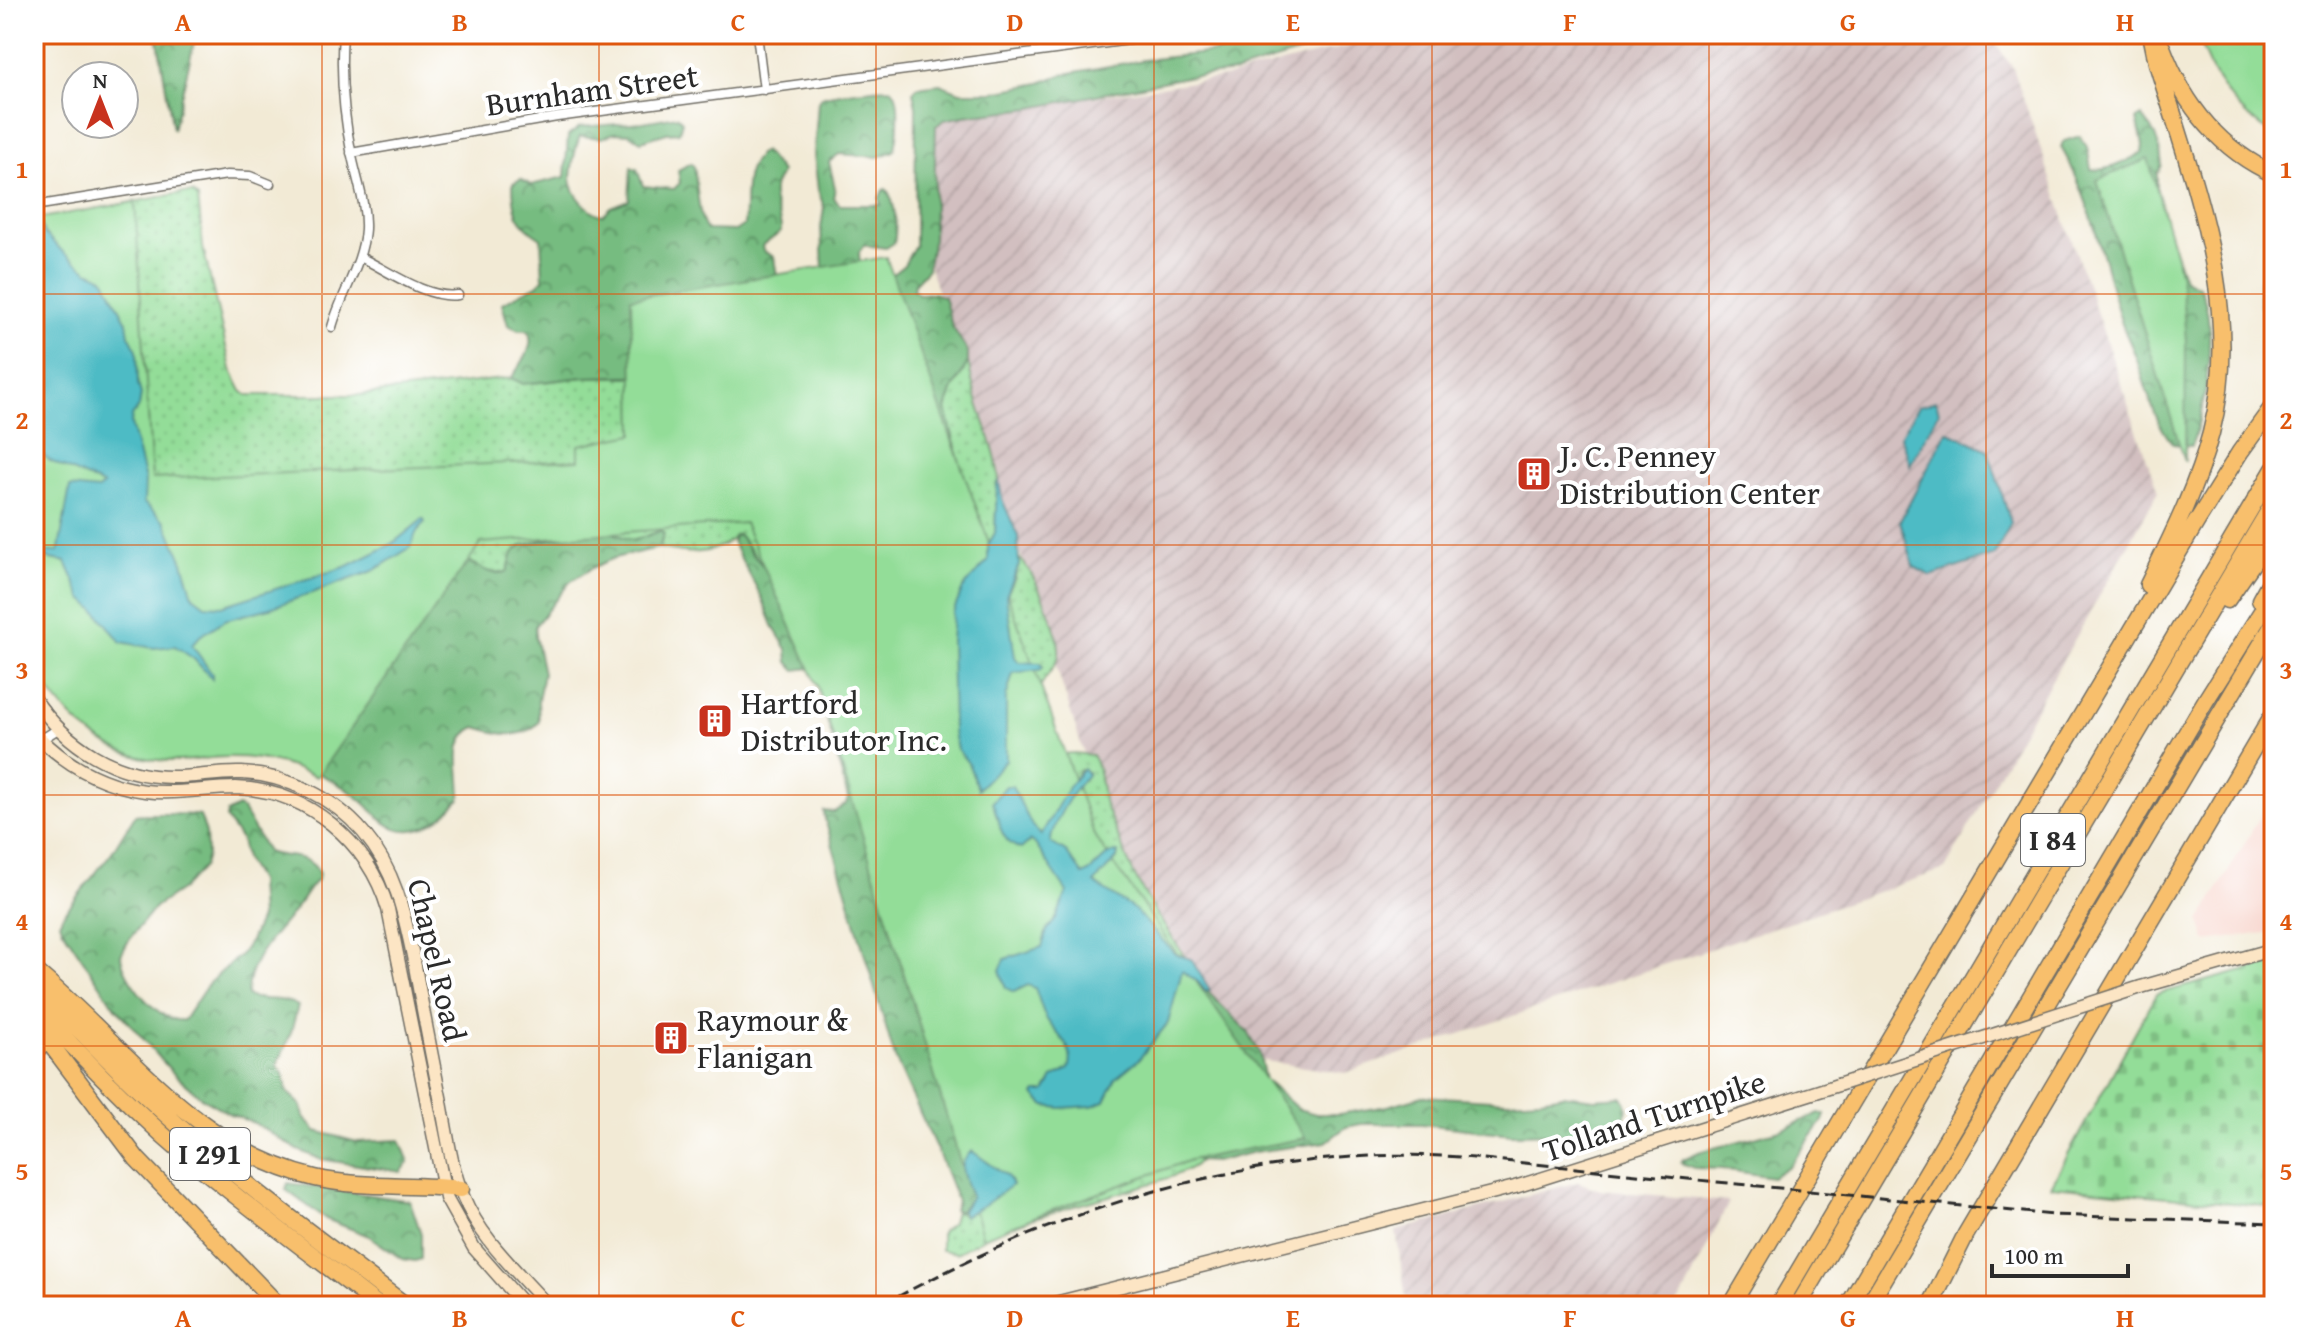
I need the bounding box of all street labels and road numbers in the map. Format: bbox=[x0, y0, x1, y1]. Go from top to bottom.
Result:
street label: Burnham Street bbox=[483, 51, 701, 128]
road number: I 84 bbox=[2021, 814, 2085, 866]
street label: Chapel Road bbox=[396, 874, 479, 1046]
street label: Tolland Turnpike bbox=[1537, 1057, 1771, 1174]
road number: I 291 bbox=[170, 1128, 250, 1180]

